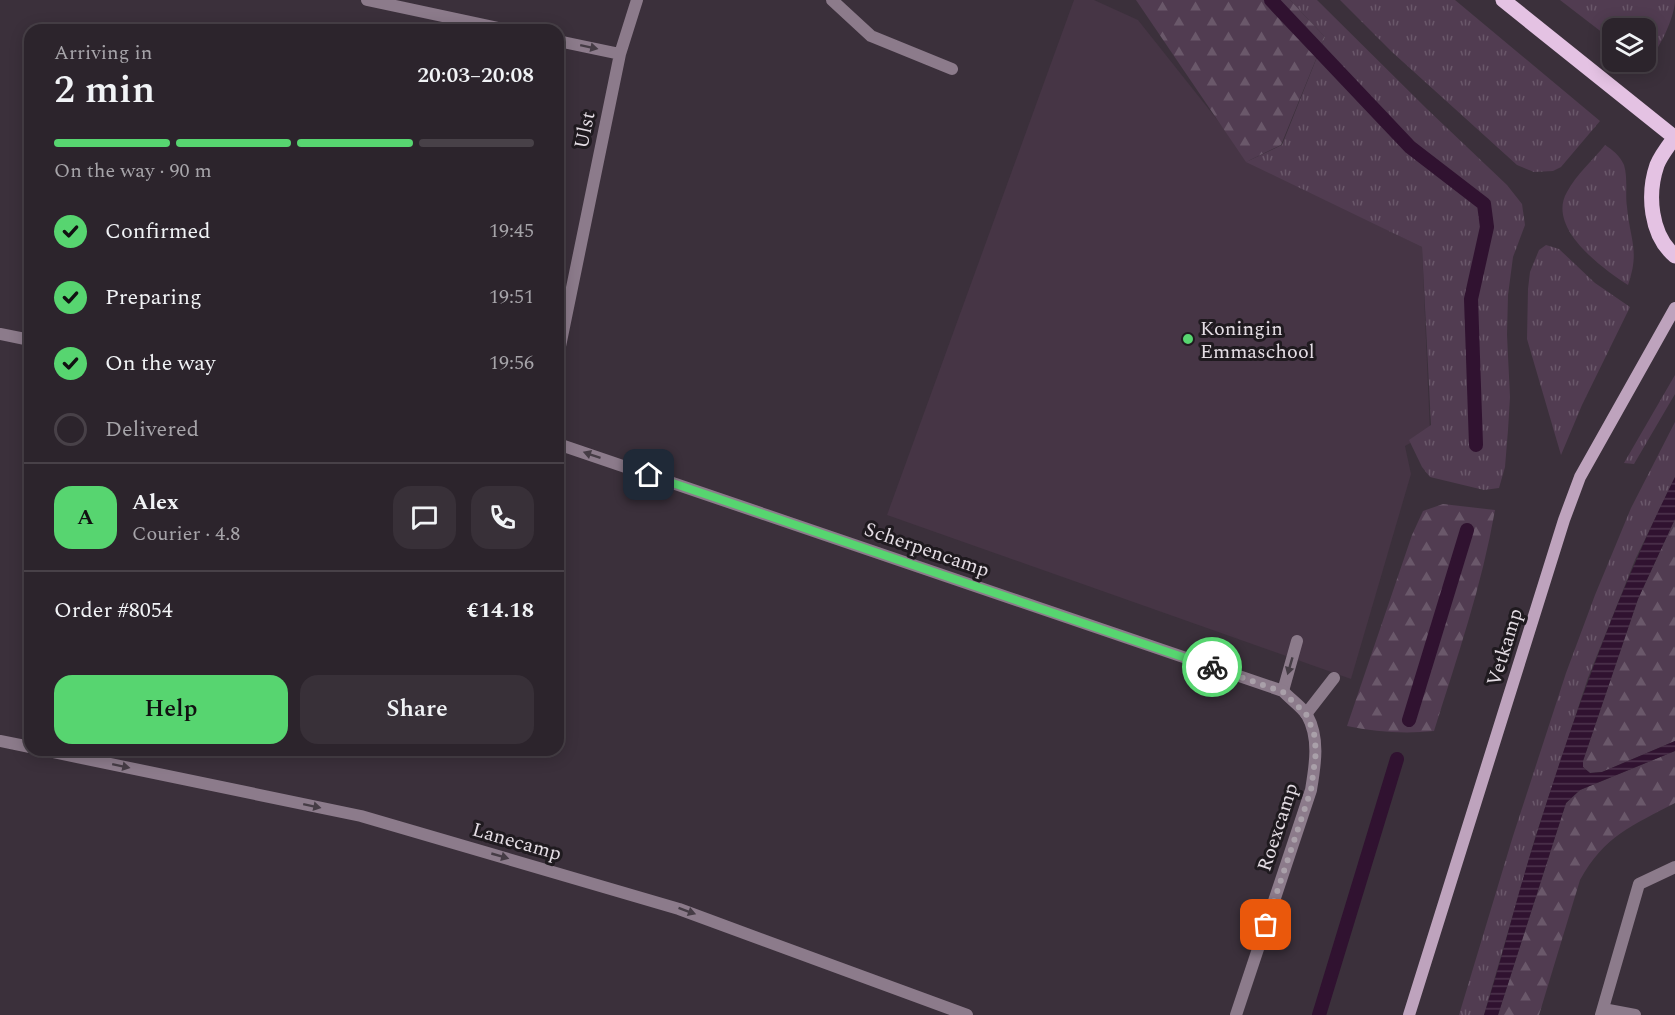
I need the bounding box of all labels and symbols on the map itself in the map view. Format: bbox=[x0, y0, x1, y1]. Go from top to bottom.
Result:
one-way arrow bbox=[580, 43, 599, 52]
street label: Ulst bbox=[566, 109, 604, 152]
place label: Koningin Emmaschool bbox=[1200, 314, 1315, 367]
marker: Koningin Emmaschool bbox=[1181, 332, 1195, 346]
pin bbox=[623, 449, 674, 500]
one-way arrow bbox=[583, 450, 601, 460]
street label: Scherpencamp bbox=[860, 515, 993, 585]
street label: Vetkamp bbox=[1479, 605, 1531, 690]
courier bbox=[1182, 637, 1242, 697]
one-way arrow bbox=[1285, 657, 1294, 675]
one-way arrow bbox=[112, 762, 131, 771]
street label: Roexcamp bbox=[1250, 779, 1306, 875]
one-way arrow bbox=[303, 802, 322, 811]
street label: Lanecamp bbox=[469, 815, 565, 869]
one-way arrow bbox=[491, 852, 509, 861]
pin bbox=[1240, 899, 1291, 950]
one-way arrow bbox=[678, 907, 696, 917]

